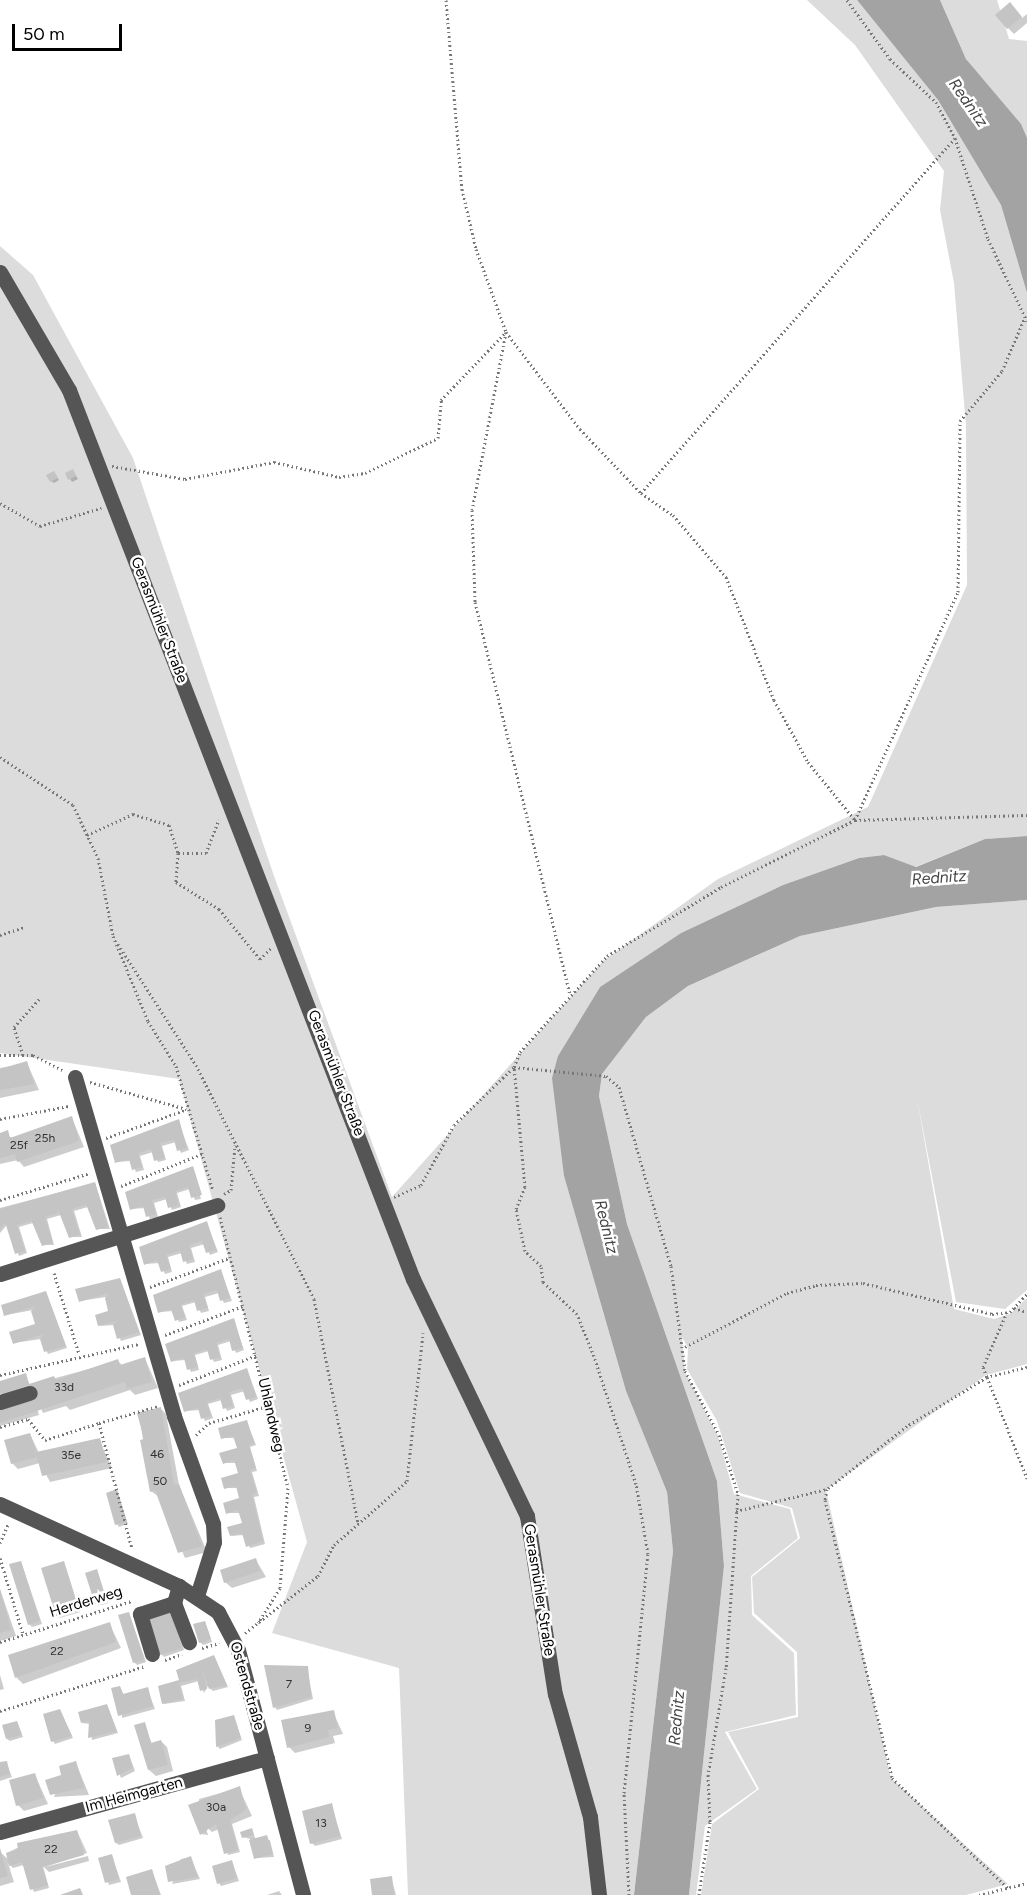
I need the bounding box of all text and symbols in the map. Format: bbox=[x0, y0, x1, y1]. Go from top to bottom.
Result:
scale bar bbox=[15, 12, 124, 50]
text: 50 m bbox=[23, 23, 65, 45]
water label: Rednitz bbox=[944, 75, 992, 131]
street label: Gerasmühler Straße bbox=[127, 555, 191, 685]
water label: Rednitz bbox=[911, 867, 967, 889]
street label: Gerasmühler Straße bbox=[304, 1008, 368, 1138]
house number: 25h bbox=[35, 1132, 55, 1146]
house number: 25f bbox=[10, 1139, 28, 1153]
water label: Rednitz bbox=[590, 1198, 622, 1256]
street label: Uhlandweg bbox=[254, 1376, 288, 1454]
house number: 33d bbox=[54, 1381, 74, 1395]
house number: 46 bbox=[150, 1448, 164, 1462]
house number: 35e bbox=[61, 1449, 81, 1463]
house number: 50 bbox=[153, 1475, 167, 1489]
street label: Gerasmühler Straße bbox=[520, 1523, 558, 1657]
street label: Herderweg bbox=[47, 1582, 125, 1622]
street label: Ostendstraße bbox=[226, 1639, 268, 1733]
house number: 22 bbox=[50, 1645, 64, 1659]
house number: 7 bbox=[286, 1678, 292, 1692]
water label: Rednitz bbox=[665, 1690, 689, 1746]
house number: 9 bbox=[305, 1722, 311, 1736]
street label: Im Heimgarten bbox=[83, 1773, 185, 1817]
house number: 30a bbox=[206, 1801, 226, 1815]
house number: 13 bbox=[315, 1817, 327, 1831]
house number: 22 bbox=[44, 1843, 58, 1857]

